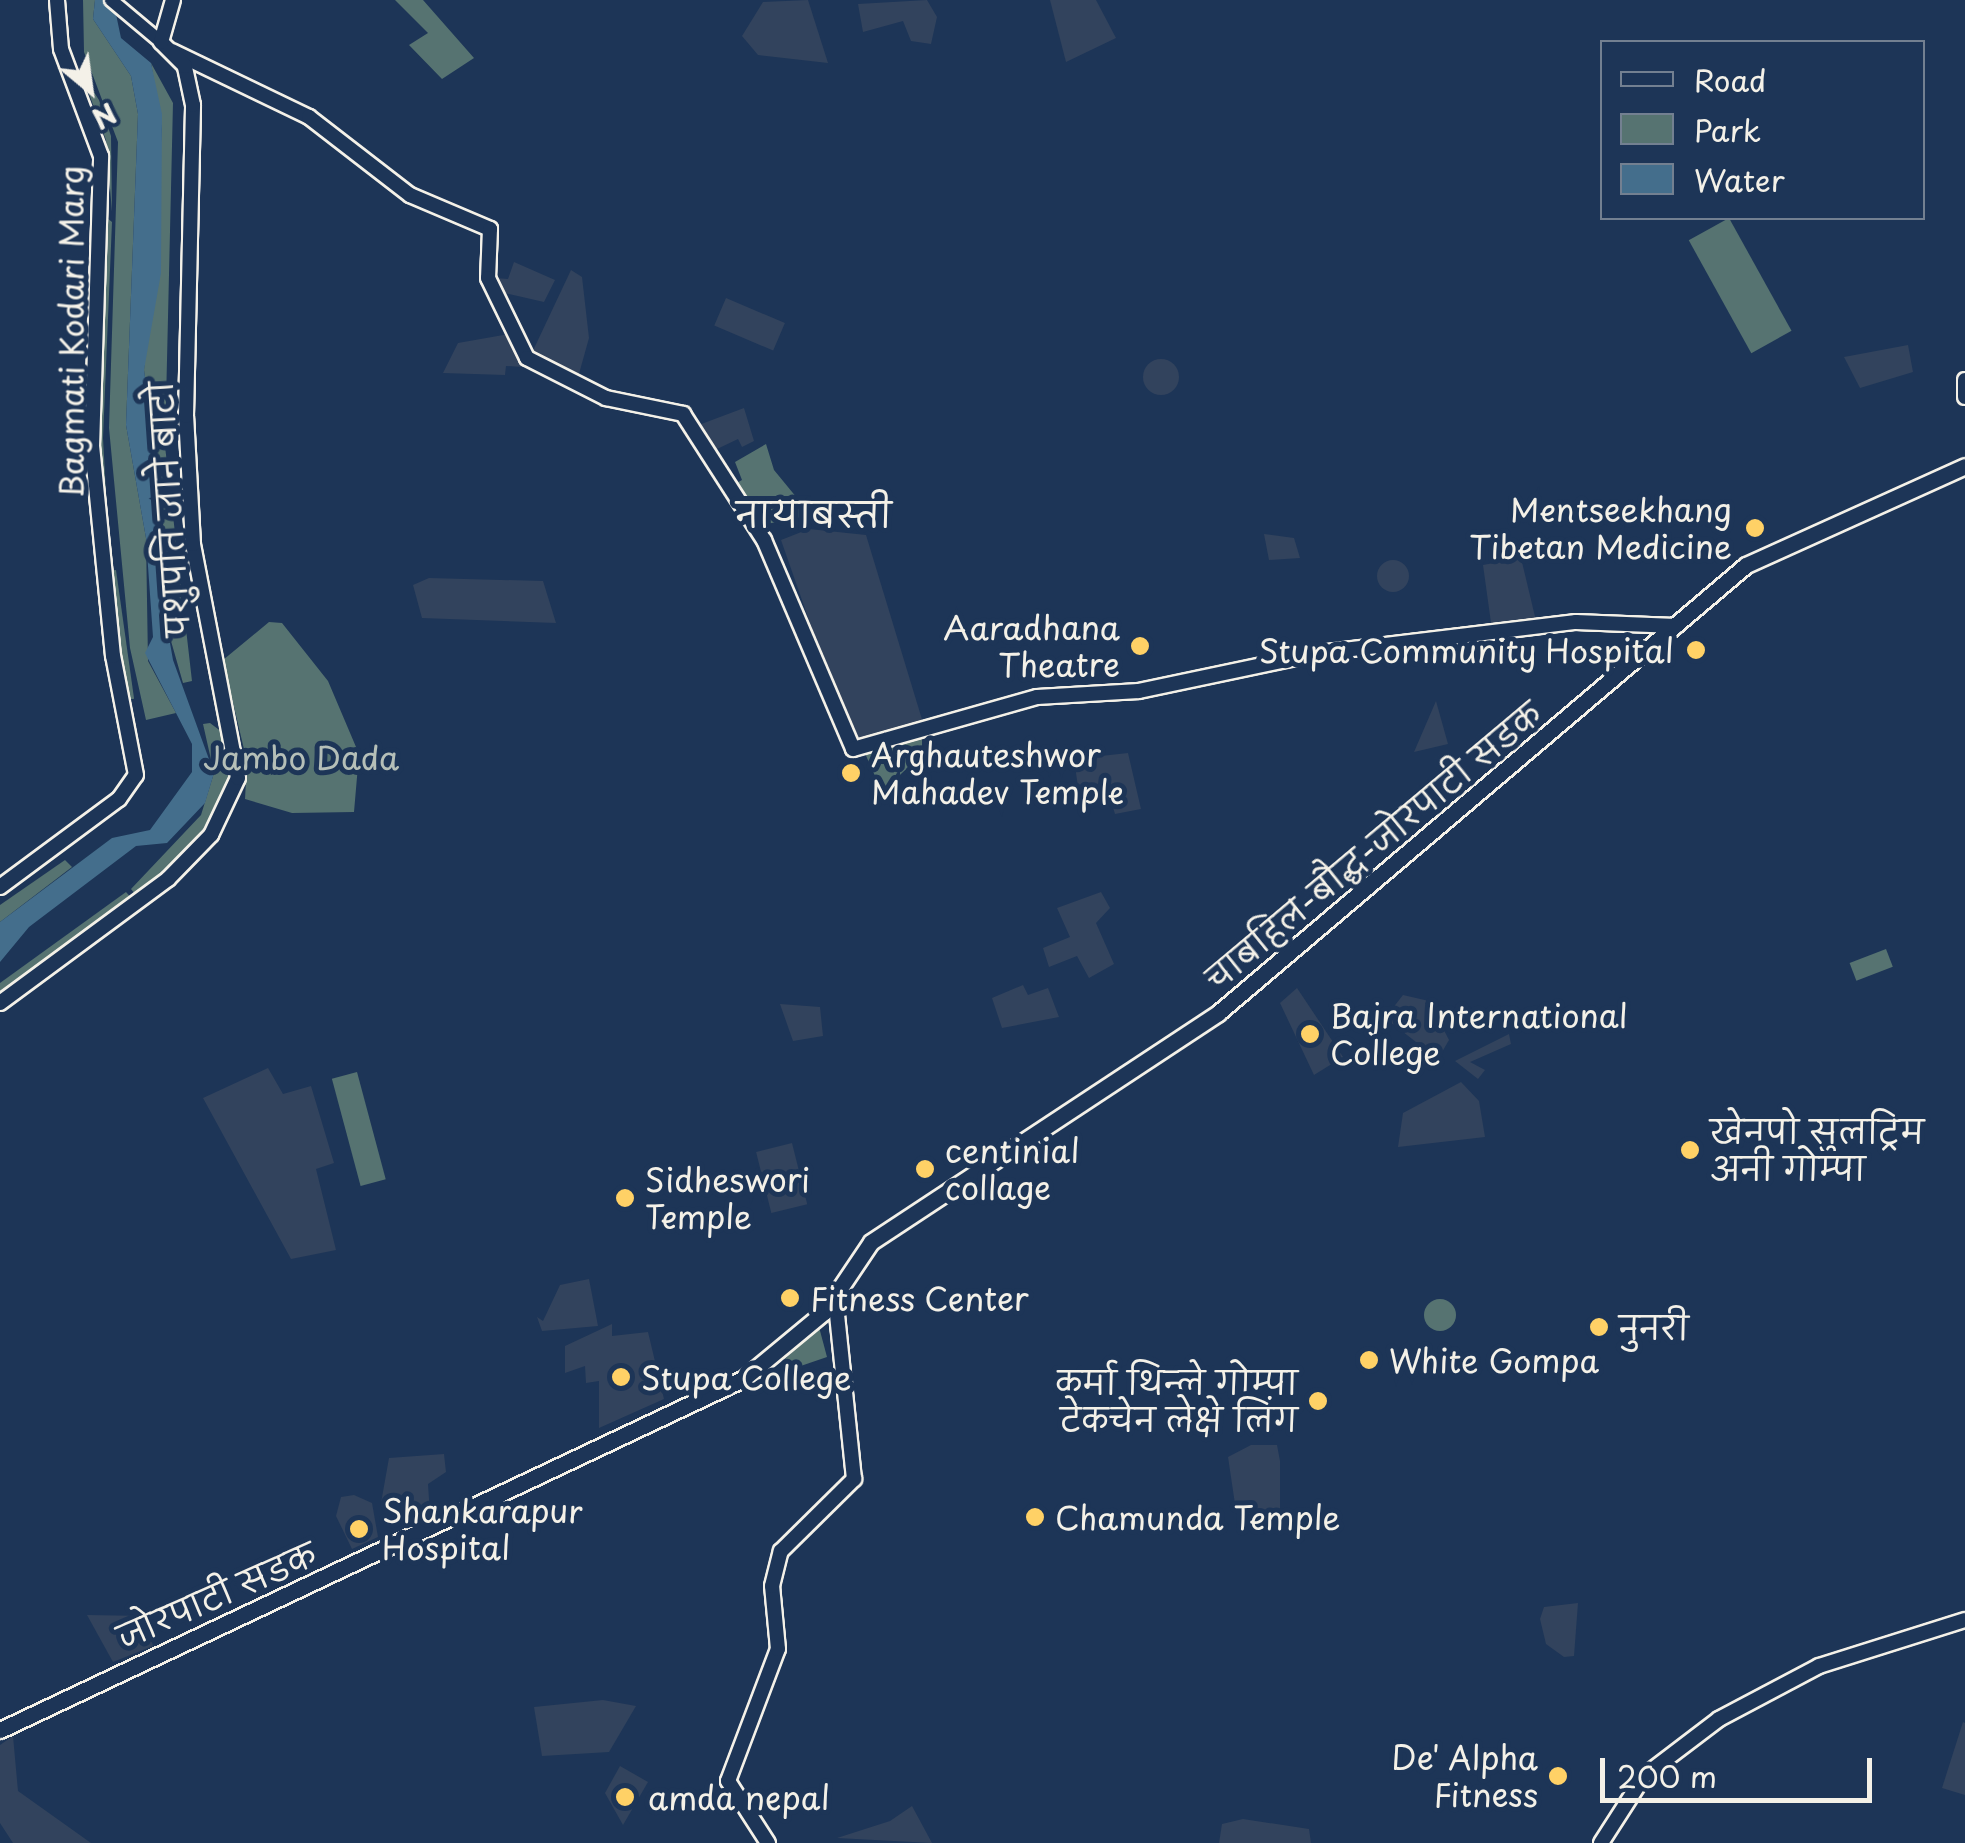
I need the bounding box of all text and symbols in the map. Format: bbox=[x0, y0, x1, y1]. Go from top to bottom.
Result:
north arrow bbox=[40, 40, 140, 140]
legend bbox=[1600, 40, 1925, 220]
text: Road bbox=[1694, 57, 1767, 102]
text: N bbox=[85, 92, 125, 141]
text: Park bbox=[1694, 107, 1761, 152]
text: Water bbox=[1694, 157, 1785, 202]
street label: Bagmati Kodari Marg bbox=[52, 164, 90, 500]
street label: पशुपति जाने बाटो bbox=[141, 380, 197, 638]
place label: Mentseekhang Tibetan Medicine bbox=[1469, 491, 1732, 566]
district label: नायाबस्ती bbox=[736, 493, 892, 535]
marker: Mentseekhang Tibetan Medicine bbox=[1742, 515, 1768, 541]
place label: Aaradhana Theatre bbox=[943, 609, 1120, 684]
place label: Stupa Community Hospital bbox=[1258, 631, 1674, 669]
marker: Aaradhana Theatre bbox=[1129, 635, 1151, 657]
marker: Stupa Community Hospital bbox=[1683, 637, 1709, 663]
street label: चाबहिल-बौद्ध-जोरपाटी सडक bbox=[1197, 694, 1549, 998]
place label: Arghauteshwor Mahadev Temple bbox=[871, 736, 1128, 811]
park label: Jambo Dada bbox=[202, 738, 400, 776]
marker: Arghauteshwor Mahadev Temple bbox=[840, 762, 862, 784]
place label: Bajra International College bbox=[1330, 997, 1628, 1072]
marker: Bajra International College bbox=[1299, 1023, 1321, 1045]
place label: खेनपो सुलट्रिम अनी गोम्पा bbox=[1710, 1113, 1924, 1188]
place label: centinial collage bbox=[945, 1132, 1080, 1207]
marker: खेनपो सुलट्रिम अनी गोम्पा bbox=[1679, 1139, 1701, 1161]
marker: centinial collage bbox=[914, 1158, 936, 1180]
place label: Sidheswori Temple bbox=[645, 1161, 810, 1236]
marker: Sidheswori Temple bbox=[614, 1187, 636, 1209]
place label: Fitness Center bbox=[810, 1279, 1030, 1317]
marker: Fitness Center bbox=[779, 1287, 801, 1309]
place label: नुनरी bbox=[1619, 1308, 1689, 1346]
marker: नुनरी bbox=[1588, 1316, 1610, 1338]
place label: White Gompa bbox=[1389, 1341, 1600, 1379]
marker: White Gompa bbox=[1358, 1349, 1380, 1371]
place label: Stupa College bbox=[641, 1358, 851, 1396]
place label: कर्मा थिन्ले गोम्पा टेकचेन लेक्षे लिंग bbox=[1055, 1364, 1298, 1439]
marker: Stupa College bbox=[610, 1366, 632, 1388]
marker: कर्मा थिन्ले गोम्पा टेकचेन लेक्षे लिंग bbox=[1307, 1390, 1329, 1412]
place label: Shankarapur Hospital bbox=[382, 1492, 583, 1567]
place label: Chamunda Temple bbox=[1055, 1498, 1340, 1536]
marker: Chamunda Temple bbox=[1024, 1506, 1046, 1528]
marker: Shankarapur Hospital bbox=[346, 1516, 372, 1542]
street label: जोरपाटी सडक bbox=[112, 1534, 322, 1656]
scale bar bbox=[1605, 1738, 1878, 1800]
place label: De' Alpha Fitness bbox=[1389, 1739, 1538, 1814]
text: 200 m bbox=[1617, 1753, 1717, 1798]
marker: De' Alpha Fitness bbox=[1547, 1765, 1569, 1787]
place label: amda nepal bbox=[648, 1778, 830, 1816]
marker: amda nepal bbox=[612, 1784, 638, 1810]

